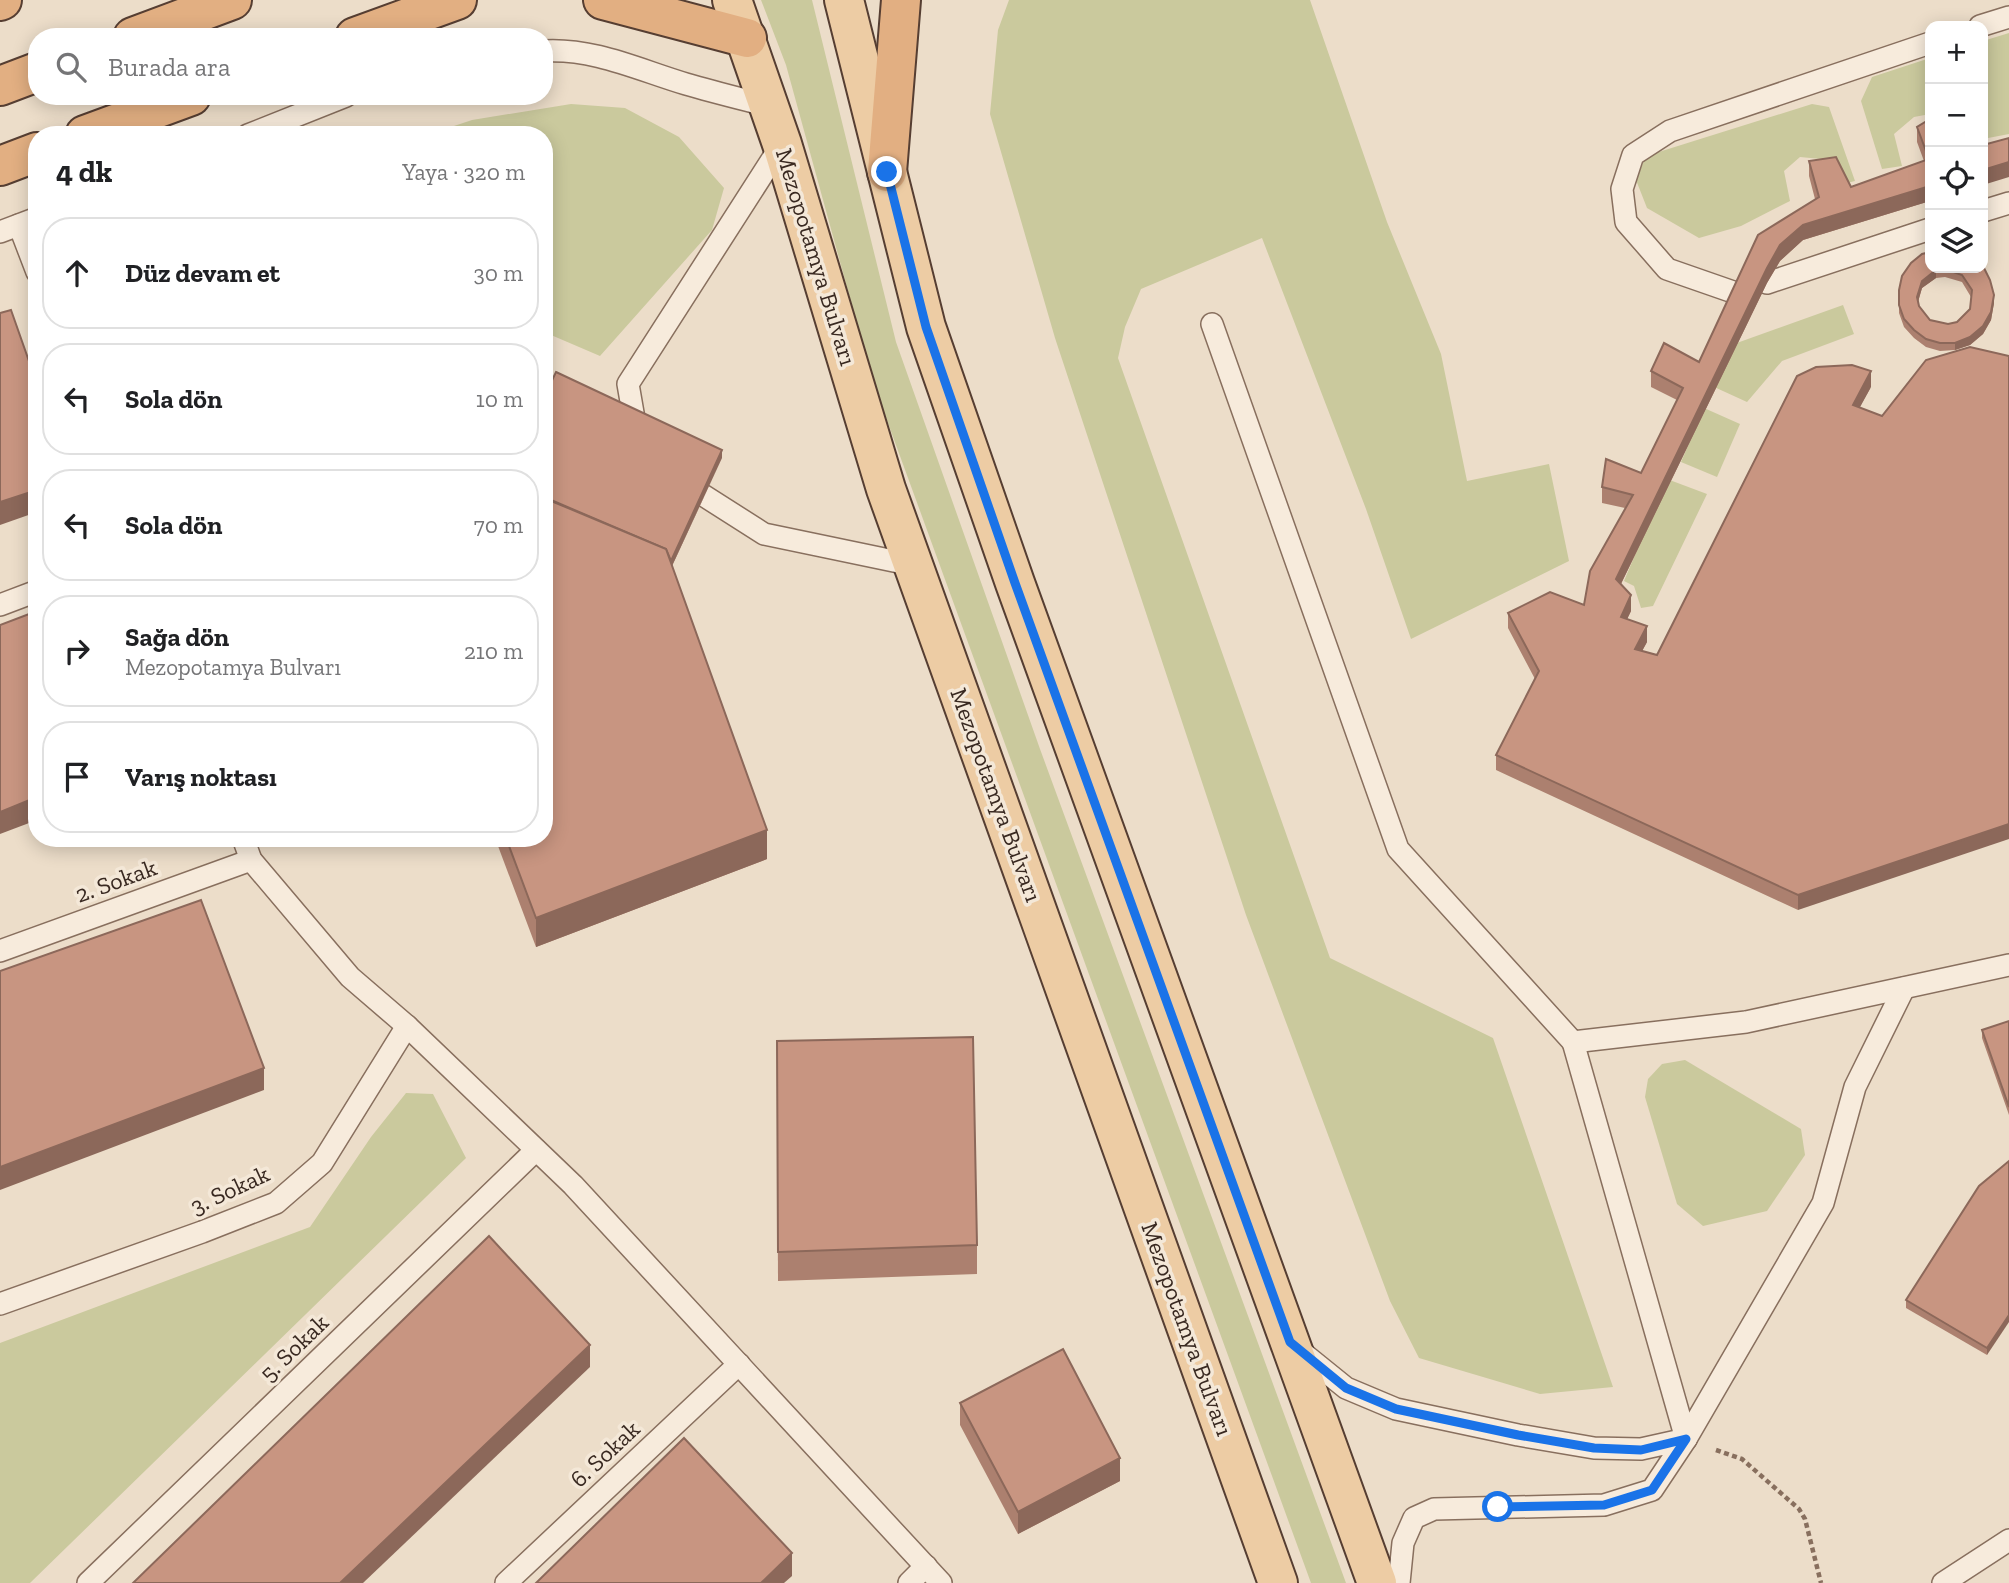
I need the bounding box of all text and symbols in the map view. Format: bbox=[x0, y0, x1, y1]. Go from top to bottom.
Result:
map controls bbox=[1925, 21, 1988, 273]
button: + bbox=[1925, 21, 1988, 84]
search box bbox=[28, 28, 553, 105]
icon: search bbox=[52, 48, 90, 86]
text: Burada ara bbox=[108, 51, 231, 83]
button: − bbox=[1925, 84, 1988, 147]
street label: Mezopotamya Bulvarı bbox=[770, 145, 863, 369]
button: locate bbox=[1925, 147, 1988, 210]
text: 4 dk bbox=[56, 154, 112, 190]
route end bbox=[871, 156, 902, 187]
text: Yaya · 320 m bbox=[402, 158, 525, 186]
button: layers bbox=[1925, 210, 1988, 273]
icon: ahead bbox=[58, 254, 96, 292]
text: Düz devam et bbox=[125, 257, 280, 289]
text: 30 m bbox=[473, 259, 523, 287]
icon: left bbox=[58, 380, 96, 418]
text: Sola dön bbox=[125, 383, 222, 415]
text: 10 m bbox=[476, 385, 523, 413]
icon: left bbox=[58, 506, 96, 544]
text: Sola dön bbox=[125, 509, 222, 541]
text: 70 m bbox=[474, 511, 523, 539]
text: Sağa dön bbox=[125, 621, 229, 653]
icon: right bbox=[58, 632, 96, 670]
text: 210 m bbox=[464, 637, 523, 665]
text: Mezopotamya Bulvarı bbox=[125, 653, 341, 681]
street label: Mezopotamya Bulvarı bbox=[944, 684, 1049, 906]
icon: arrive bbox=[58, 758, 96, 796]
text: Varış noktası bbox=[125, 761, 277, 793]
street label: 2. Sokak bbox=[71, 852, 161, 909]
street label: 3. Sokak bbox=[186, 1158, 274, 1220]
street label: Mezopotamya Bulvarı bbox=[1135, 1218, 1240, 1440]
street label: 5. Sokak bbox=[253, 1308, 334, 1387]
street label: 6. Sokak bbox=[564, 1414, 646, 1493]
route start bbox=[1482, 1491, 1513, 1522]

